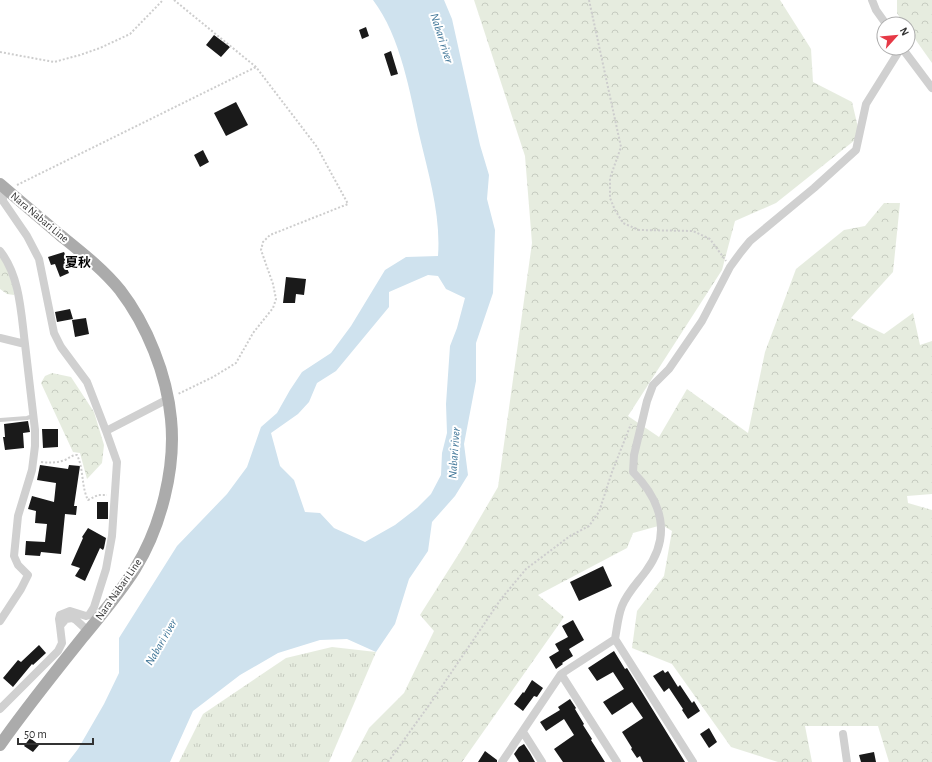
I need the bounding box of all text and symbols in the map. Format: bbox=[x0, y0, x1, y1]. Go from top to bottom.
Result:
water label: Nabari river bbox=[428, 12, 456, 65]
north arrow bbox=[876, 16, 916, 56]
text: N bbox=[898, 26, 911, 38]
street label: Nara Nabari Line bbox=[9, 190, 71, 245]
district label: 夏秋 bbox=[65, 256, 91, 270]
water label: Nabari river bbox=[446, 426, 462, 479]
street label: Nara Nabari Line bbox=[93, 557, 143, 622]
water label: Nabari river bbox=[143, 616, 180, 667]
scale bar bbox=[18, 720, 93, 746]
text: 50 m bbox=[24, 728, 47, 740]

